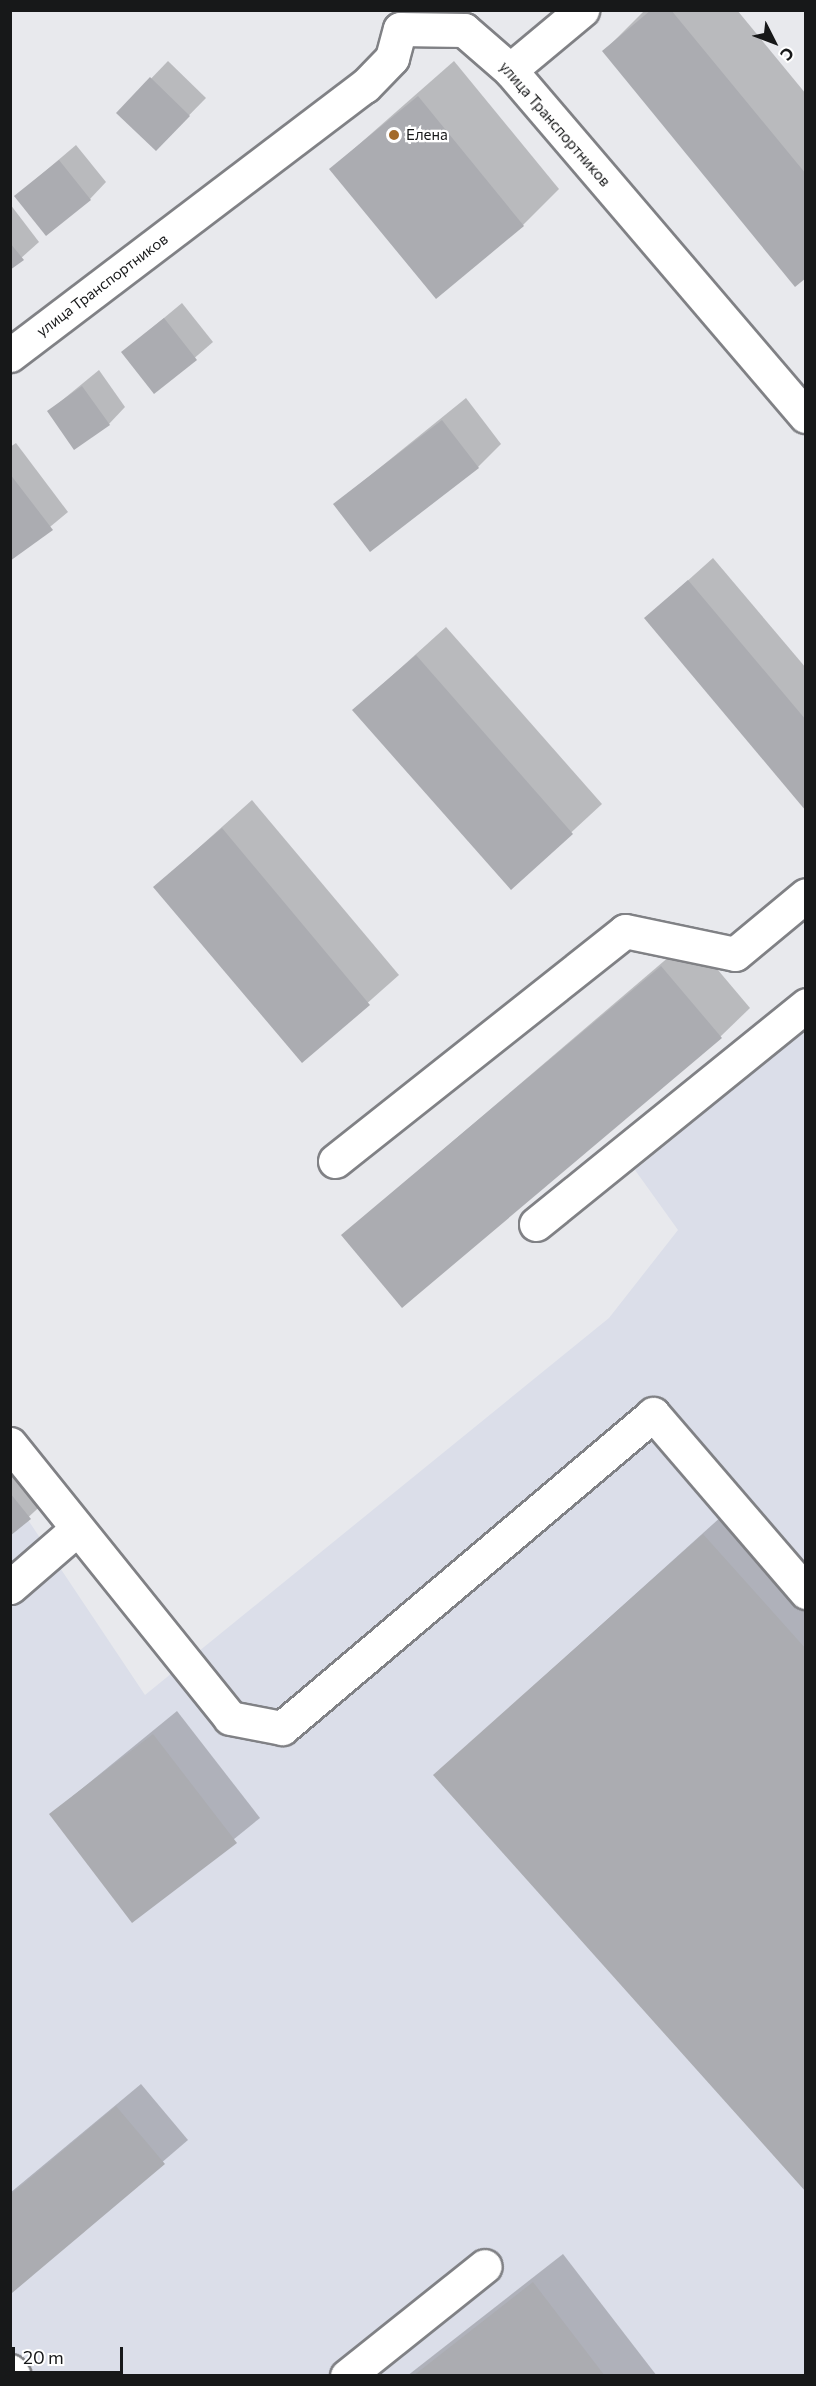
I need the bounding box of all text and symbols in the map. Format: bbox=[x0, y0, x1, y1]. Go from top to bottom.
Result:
north arrow bbox=[744, 12, 804, 72]
text: С bbox=[777, 44, 798, 65]
street label: улица Транспортников bbox=[496, 58, 614, 190]
place label: Елена bbox=[406, 126, 448, 144]
marker: Елена bbox=[387, 128, 401, 142]
street label: улица Транспортников bbox=[33, 230, 171, 340]
scale bar bbox=[15, 2335, 126, 2373]
text: 20 m bbox=[23, 2346, 64, 2368]

